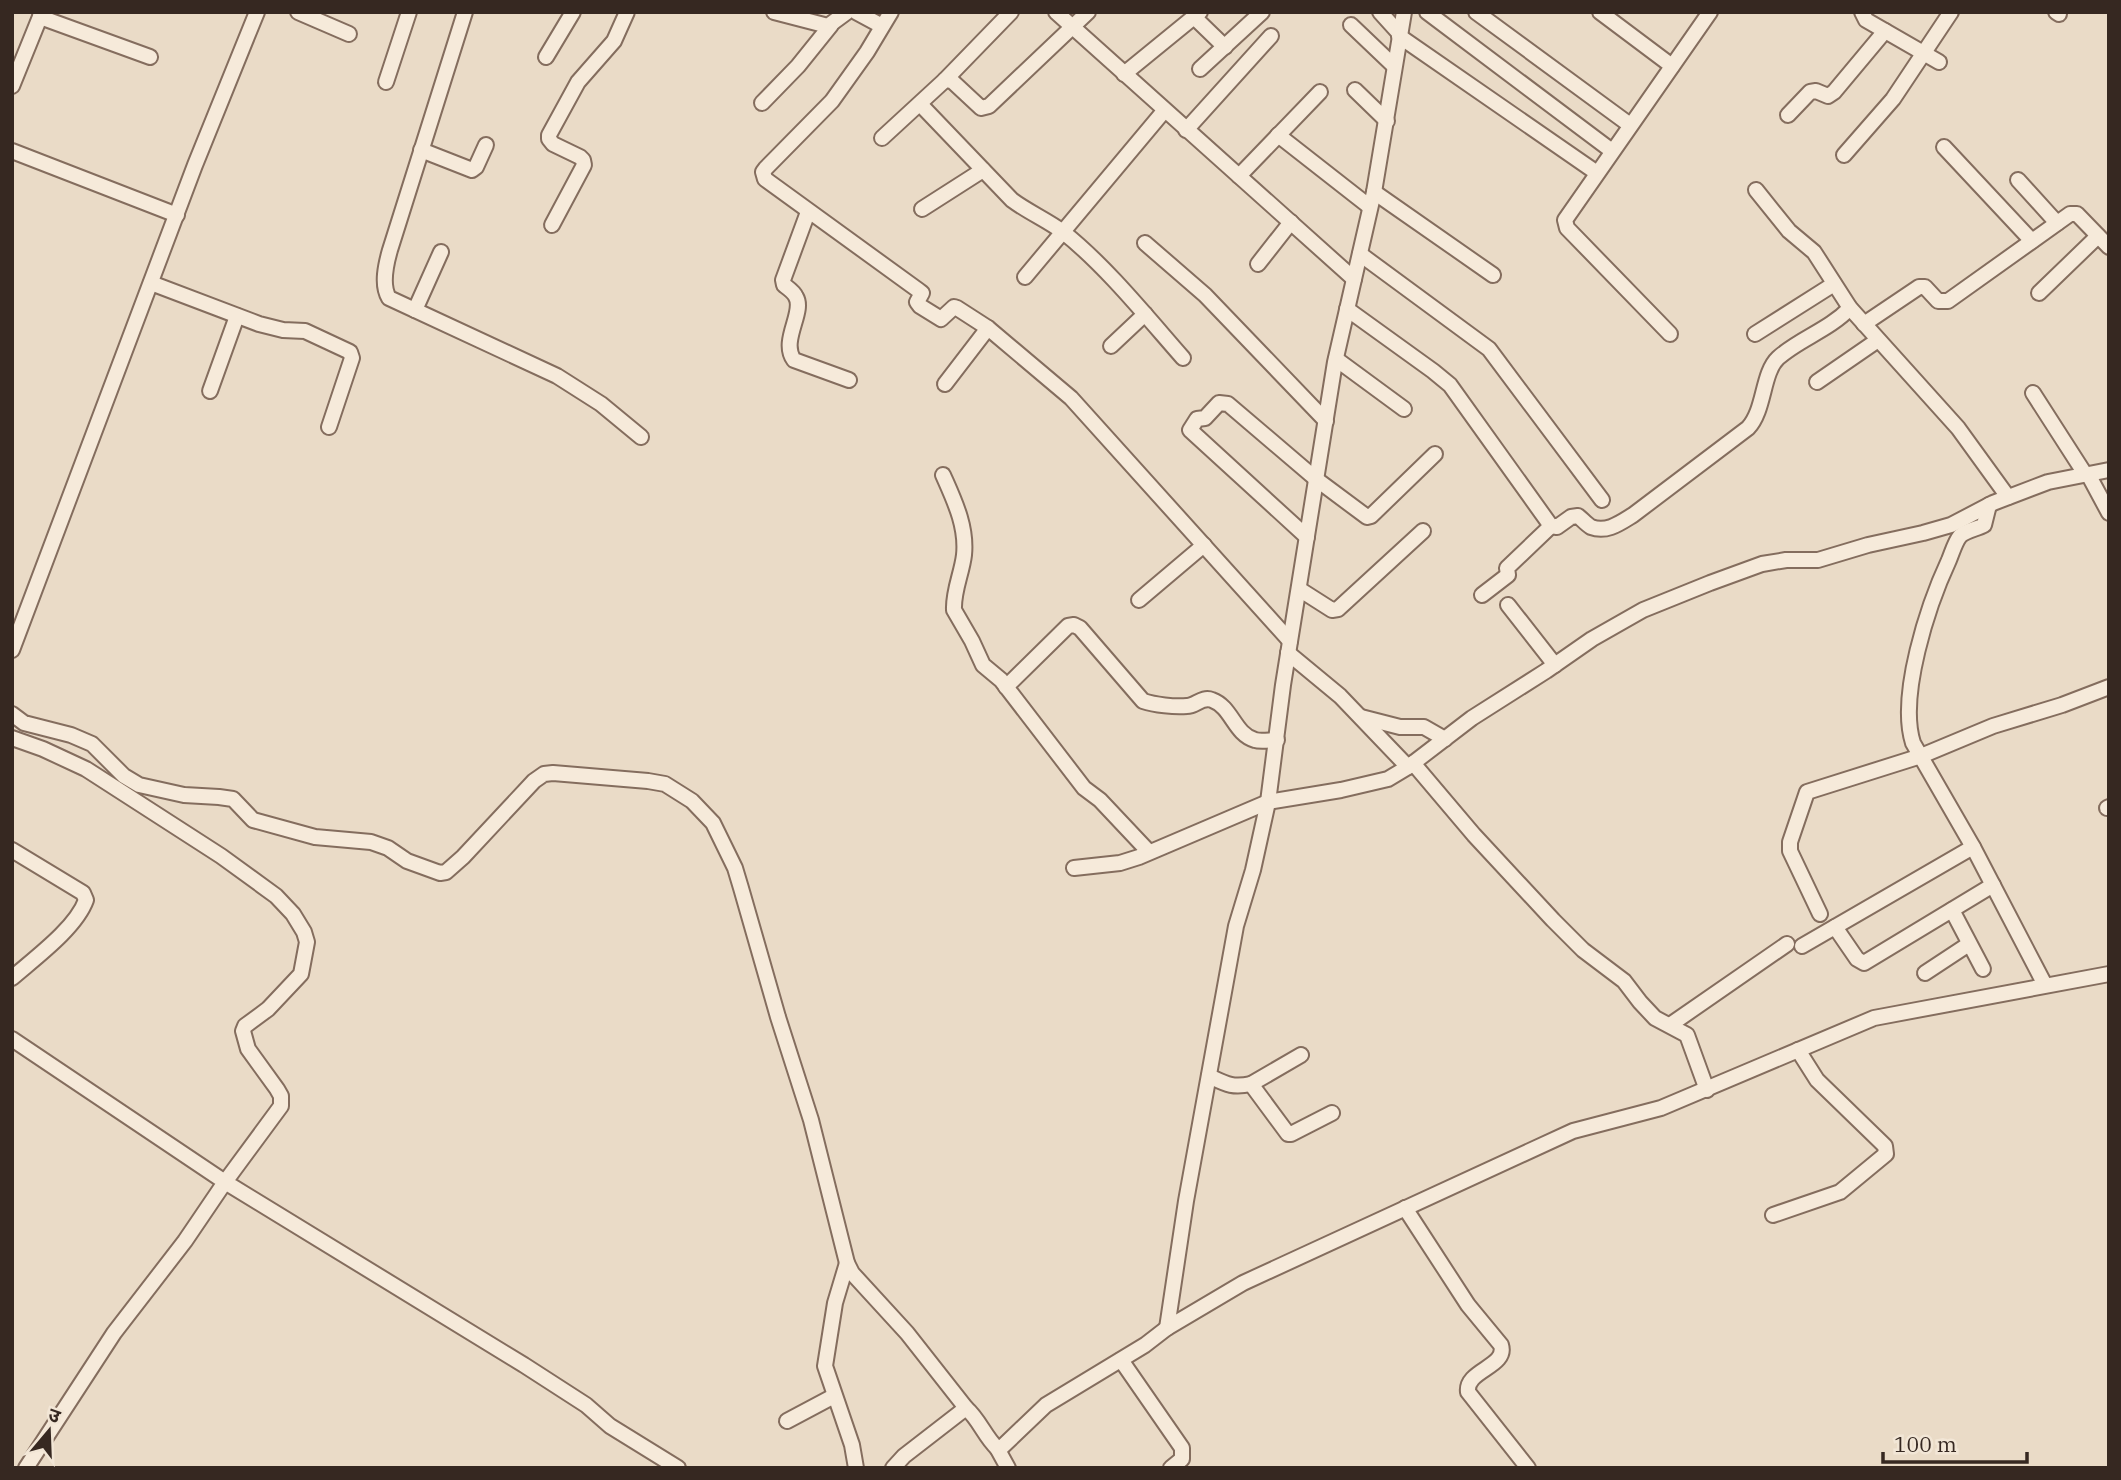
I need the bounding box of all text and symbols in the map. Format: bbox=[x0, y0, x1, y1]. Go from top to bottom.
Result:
north arrow bbox=[14, 1396, 84, 1466]
text: उ bbox=[45, 1402, 65, 1428]
scale bar bbox=[1883, 1420, 2026, 1464]
text: 100 m bbox=[1894, 1430, 1957, 1458]

